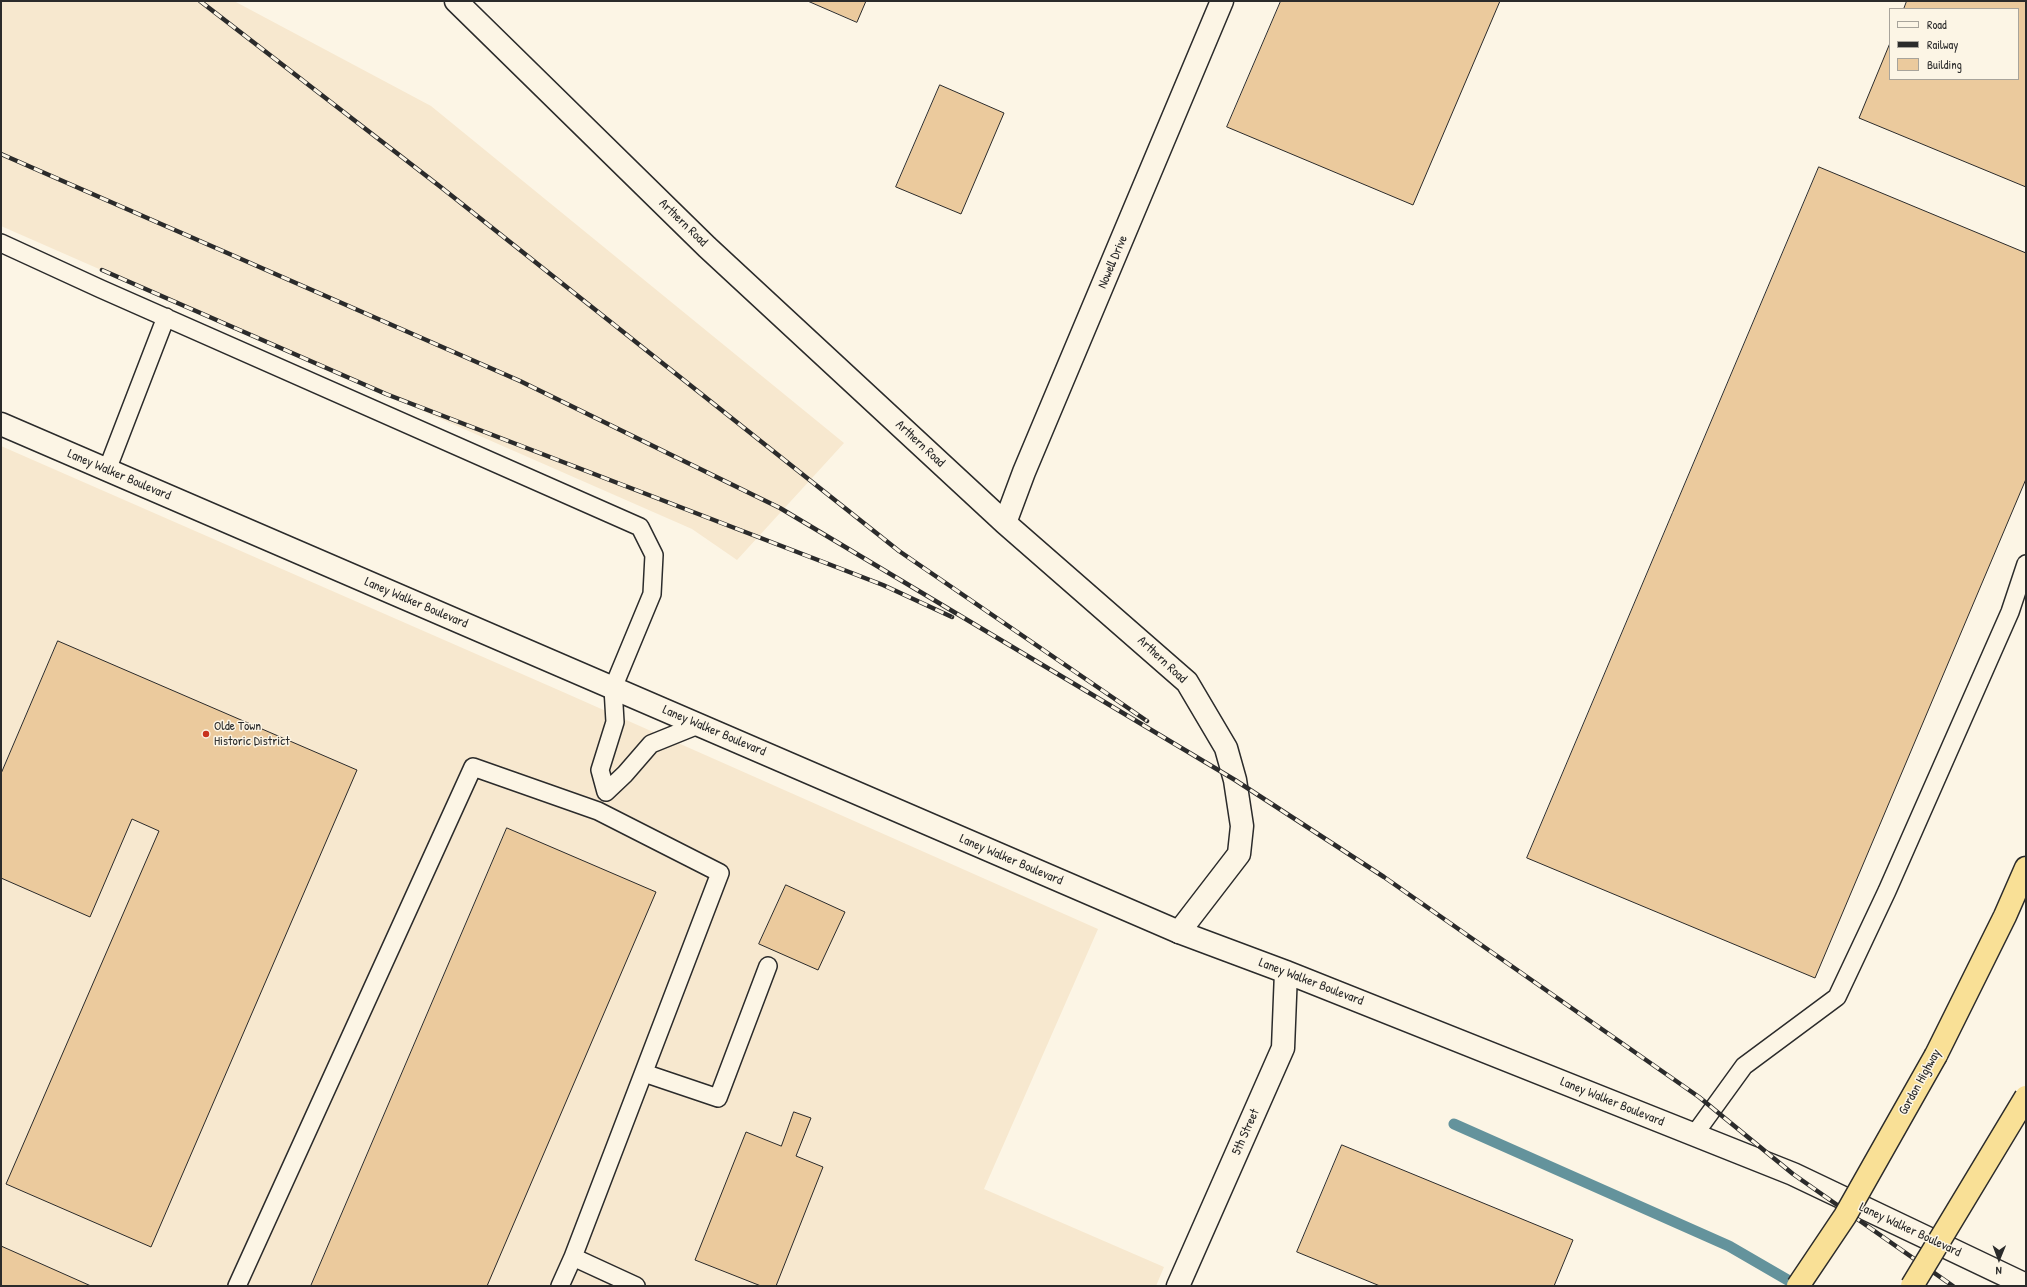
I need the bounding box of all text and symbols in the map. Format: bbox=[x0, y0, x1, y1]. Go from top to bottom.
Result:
legend bbox=[1889, 8, 2019, 80]
text: Road bbox=[1927, 16, 1947, 33]
text: Railway bbox=[1927, 36, 1958, 53]
text: Building bbox=[1927, 56, 1962, 73]
street label: Arthern Road bbox=[655, 196, 711, 250]
street label: Nowell Drive bbox=[1095, 233, 1131, 291]
street label: Arthern Road bbox=[892, 417, 948, 471]
street label: Laney Walker Boulevard bbox=[65, 446, 173, 504]
street label: Laney Walker Boulevard bbox=[362, 574, 470, 632]
street label: Arthern Road bbox=[1134, 633, 1190, 687]
street label: Laney Walker Boulevard bbox=[660, 702, 768, 760]
place label: Olde Town Historic District bbox=[214, 719, 290, 750]
marker: Olde Town Historic District bbox=[201, 729, 211, 739]
street label: Laney Walker Boulevard bbox=[957, 831, 1065, 889]
street label: Laney Walker Boulevard bbox=[1257, 955, 1365, 1009]
street label: Gordon Highway bbox=[1896, 1047, 1944, 1117]
street label: Laney Walker Boulevard bbox=[1558, 1074, 1666, 1130]
street label: 5th Street bbox=[1229, 1107, 1263, 1157]
street label: Laney Walker Boulevard bbox=[1857, 1200, 1963, 1260]
north arrow bbox=[1979, 1239, 2019, 1279]
text: N bbox=[1996, 1264, 2002, 1278]

